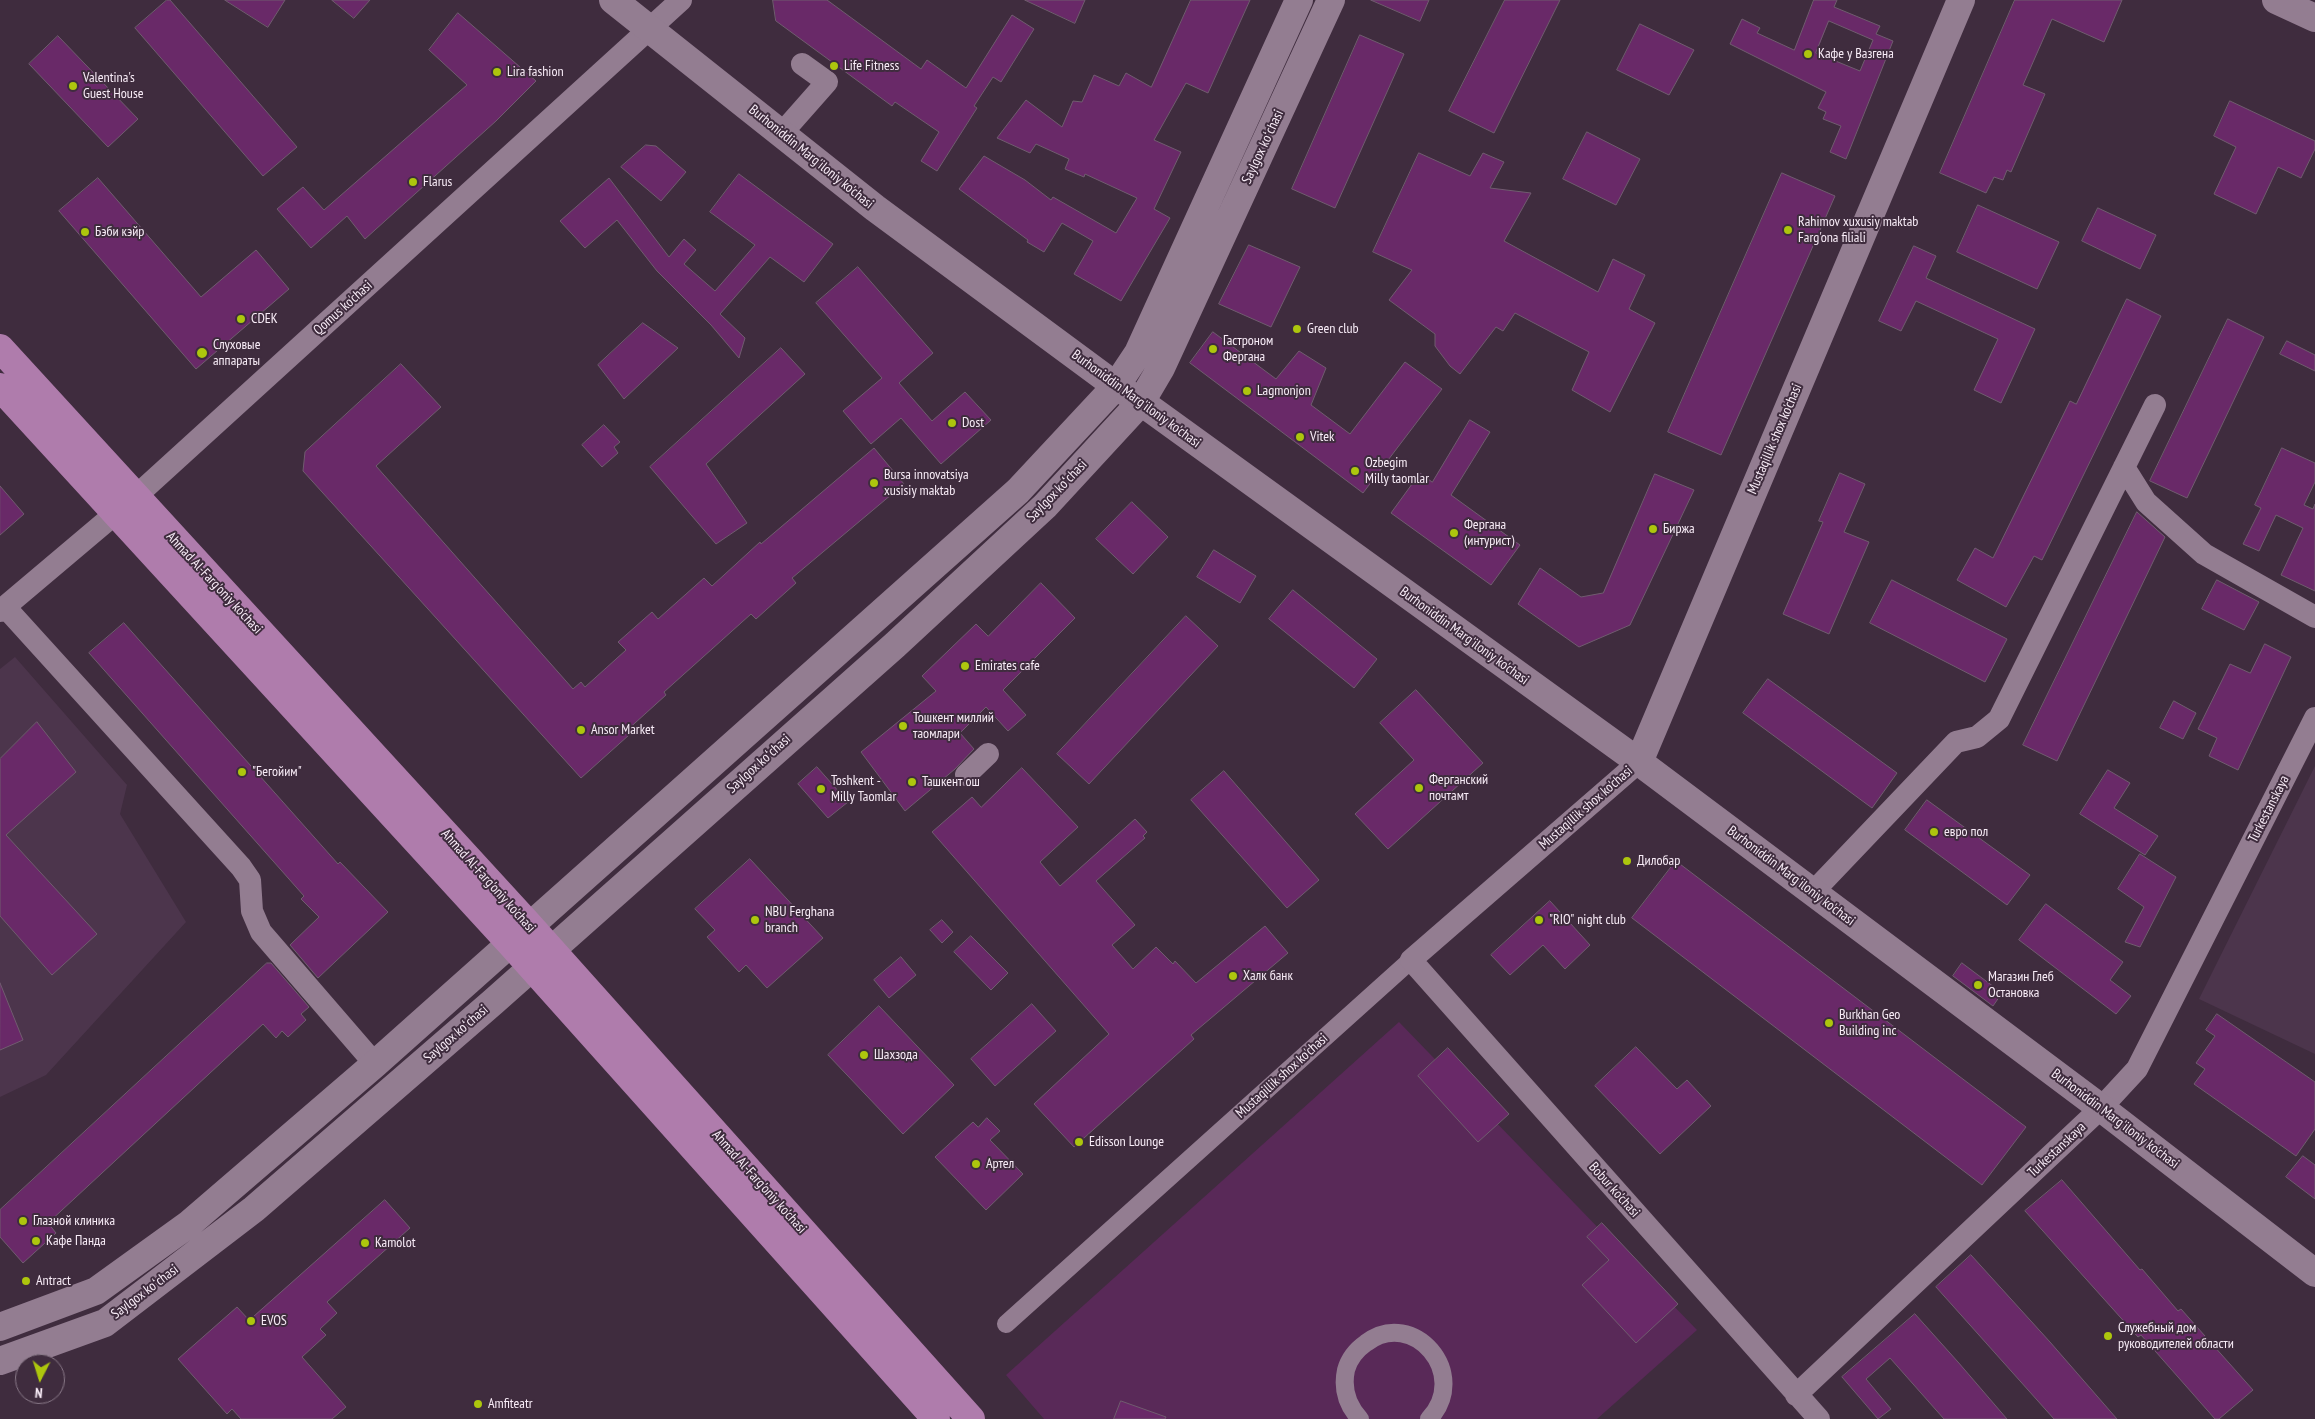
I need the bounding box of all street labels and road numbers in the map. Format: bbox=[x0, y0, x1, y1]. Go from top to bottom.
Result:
street label: Burhoniddin Marg'iloniy ko'chasi bbox=[745, 102, 877, 212]
street label: Saylgox koʻchasi bbox=[1239, 107, 1287, 187]
street label: Qomus ko'chasi bbox=[310, 277, 376, 339]
street label: Burhoniddin Marg'iloniy ko'chasi bbox=[1068, 347, 1204, 451]
street label: Mustaqillik shox ko'chasi bbox=[1744, 381, 1806, 497]
street label: Saylgox koʻchasi bbox=[1023, 457, 1091, 525]
street label: Ahmad Al-Farg'oniy ko'chasi bbox=[162, 529, 266, 637]
street label: Burhoniddin Marg'iloniy ko'chasi bbox=[1396, 584, 1532, 688]
street label: Saylgox koʻchasi bbox=[724, 731, 794, 797]
street label: Mustaqillik shox ko'chasi bbox=[1536, 763, 1636, 853]
street label: Turkestanskaya bbox=[2245, 773, 2293, 845]
street label: Burhoniddin Marg'iloniy ko'chasi bbox=[1724, 823, 1858, 929]
street label: Ahmad Al-Farg'oniy ko'chasi bbox=[437, 826, 539, 936]
street label: Saylgox koʻchasi bbox=[420, 1002, 492, 1066]
street label: Mustaqillik shox ko'chasi bbox=[1232, 1030, 1332, 1122]
street label: Burhoniddin Marg'iloniy ko'chasi bbox=[2048, 1066, 2182, 1172]
street label: Turkestanskaya bbox=[2025, 1119, 2089, 1181]
street label: Ahmad Al-Farg'oniy ko'chasi bbox=[708, 1127, 810, 1237]
street label: Bobur ko'chasi bbox=[1585, 1159, 1643, 1221]
street label: Saylgox koʻchasi bbox=[108, 1261, 182, 1323]

